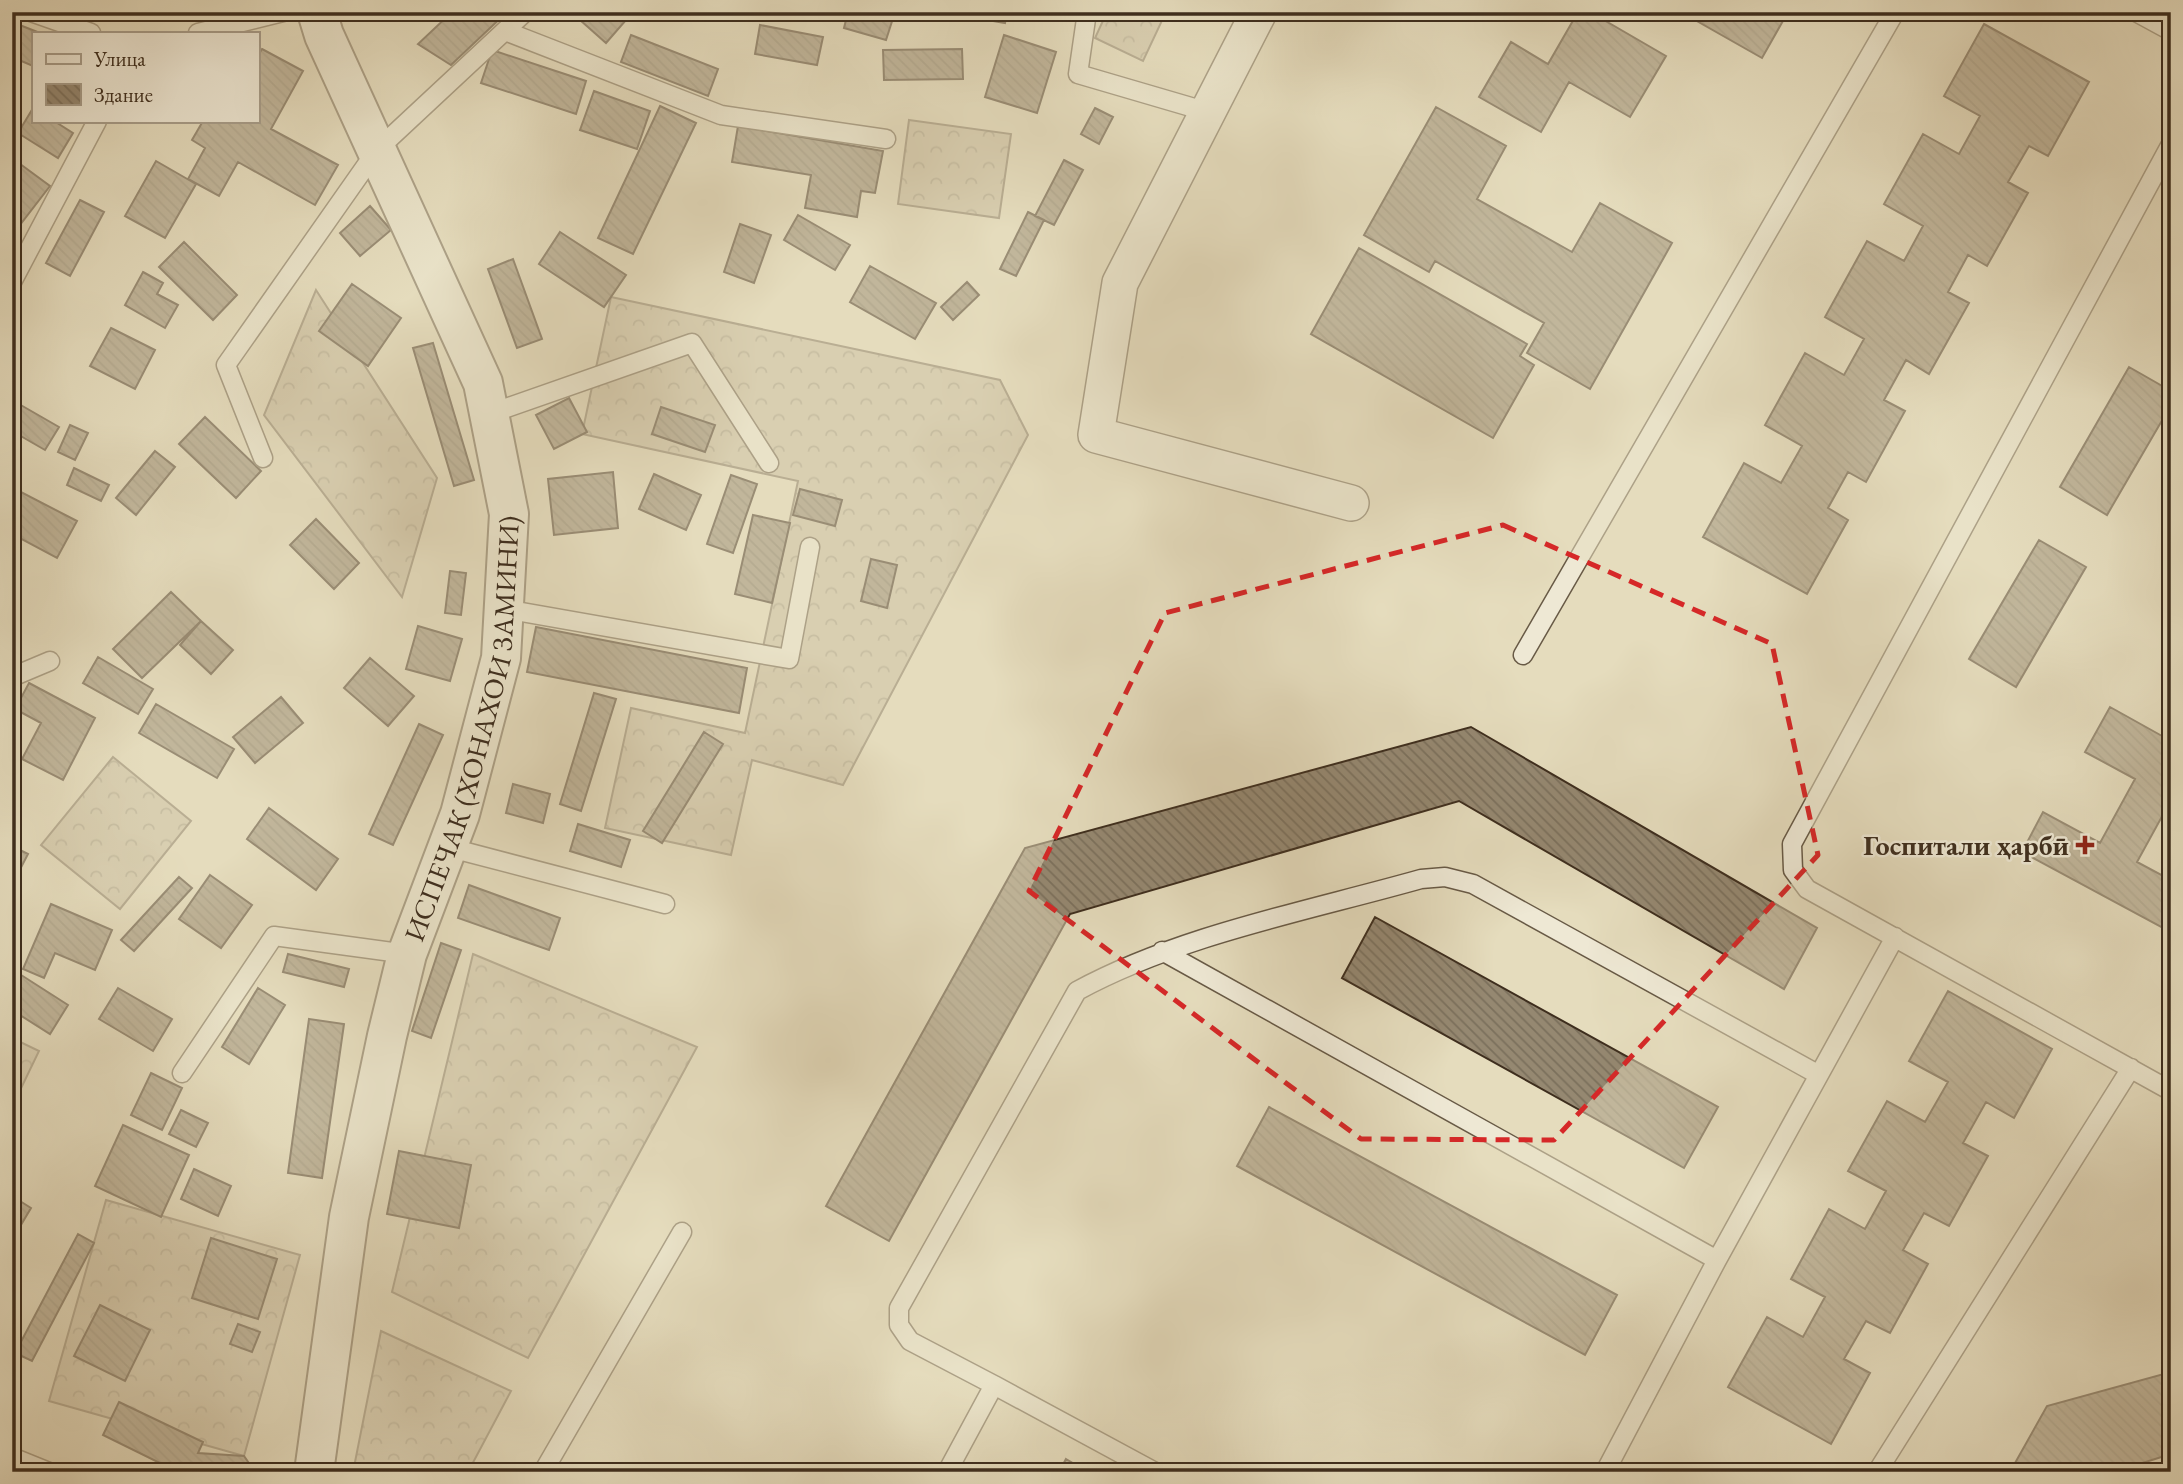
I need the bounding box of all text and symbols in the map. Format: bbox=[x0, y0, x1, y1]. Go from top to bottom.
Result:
legend bbox=[32, 32, 259, 122]
text: Улица bbox=[93, 45, 146, 72]
text: Здание bbox=[94, 81, 153, 108]
street label: ИСПЕЧАК (ХОНАХОИ ЗАМИНИ) bbox=[395, 515, 527, 946]
place label: Госпитали ҳарбӣ bbox=[1863, 827, 2069, 863]
marker: Госпитали ҳарбӣ bbox=[2075, 835, 2095, 855]

